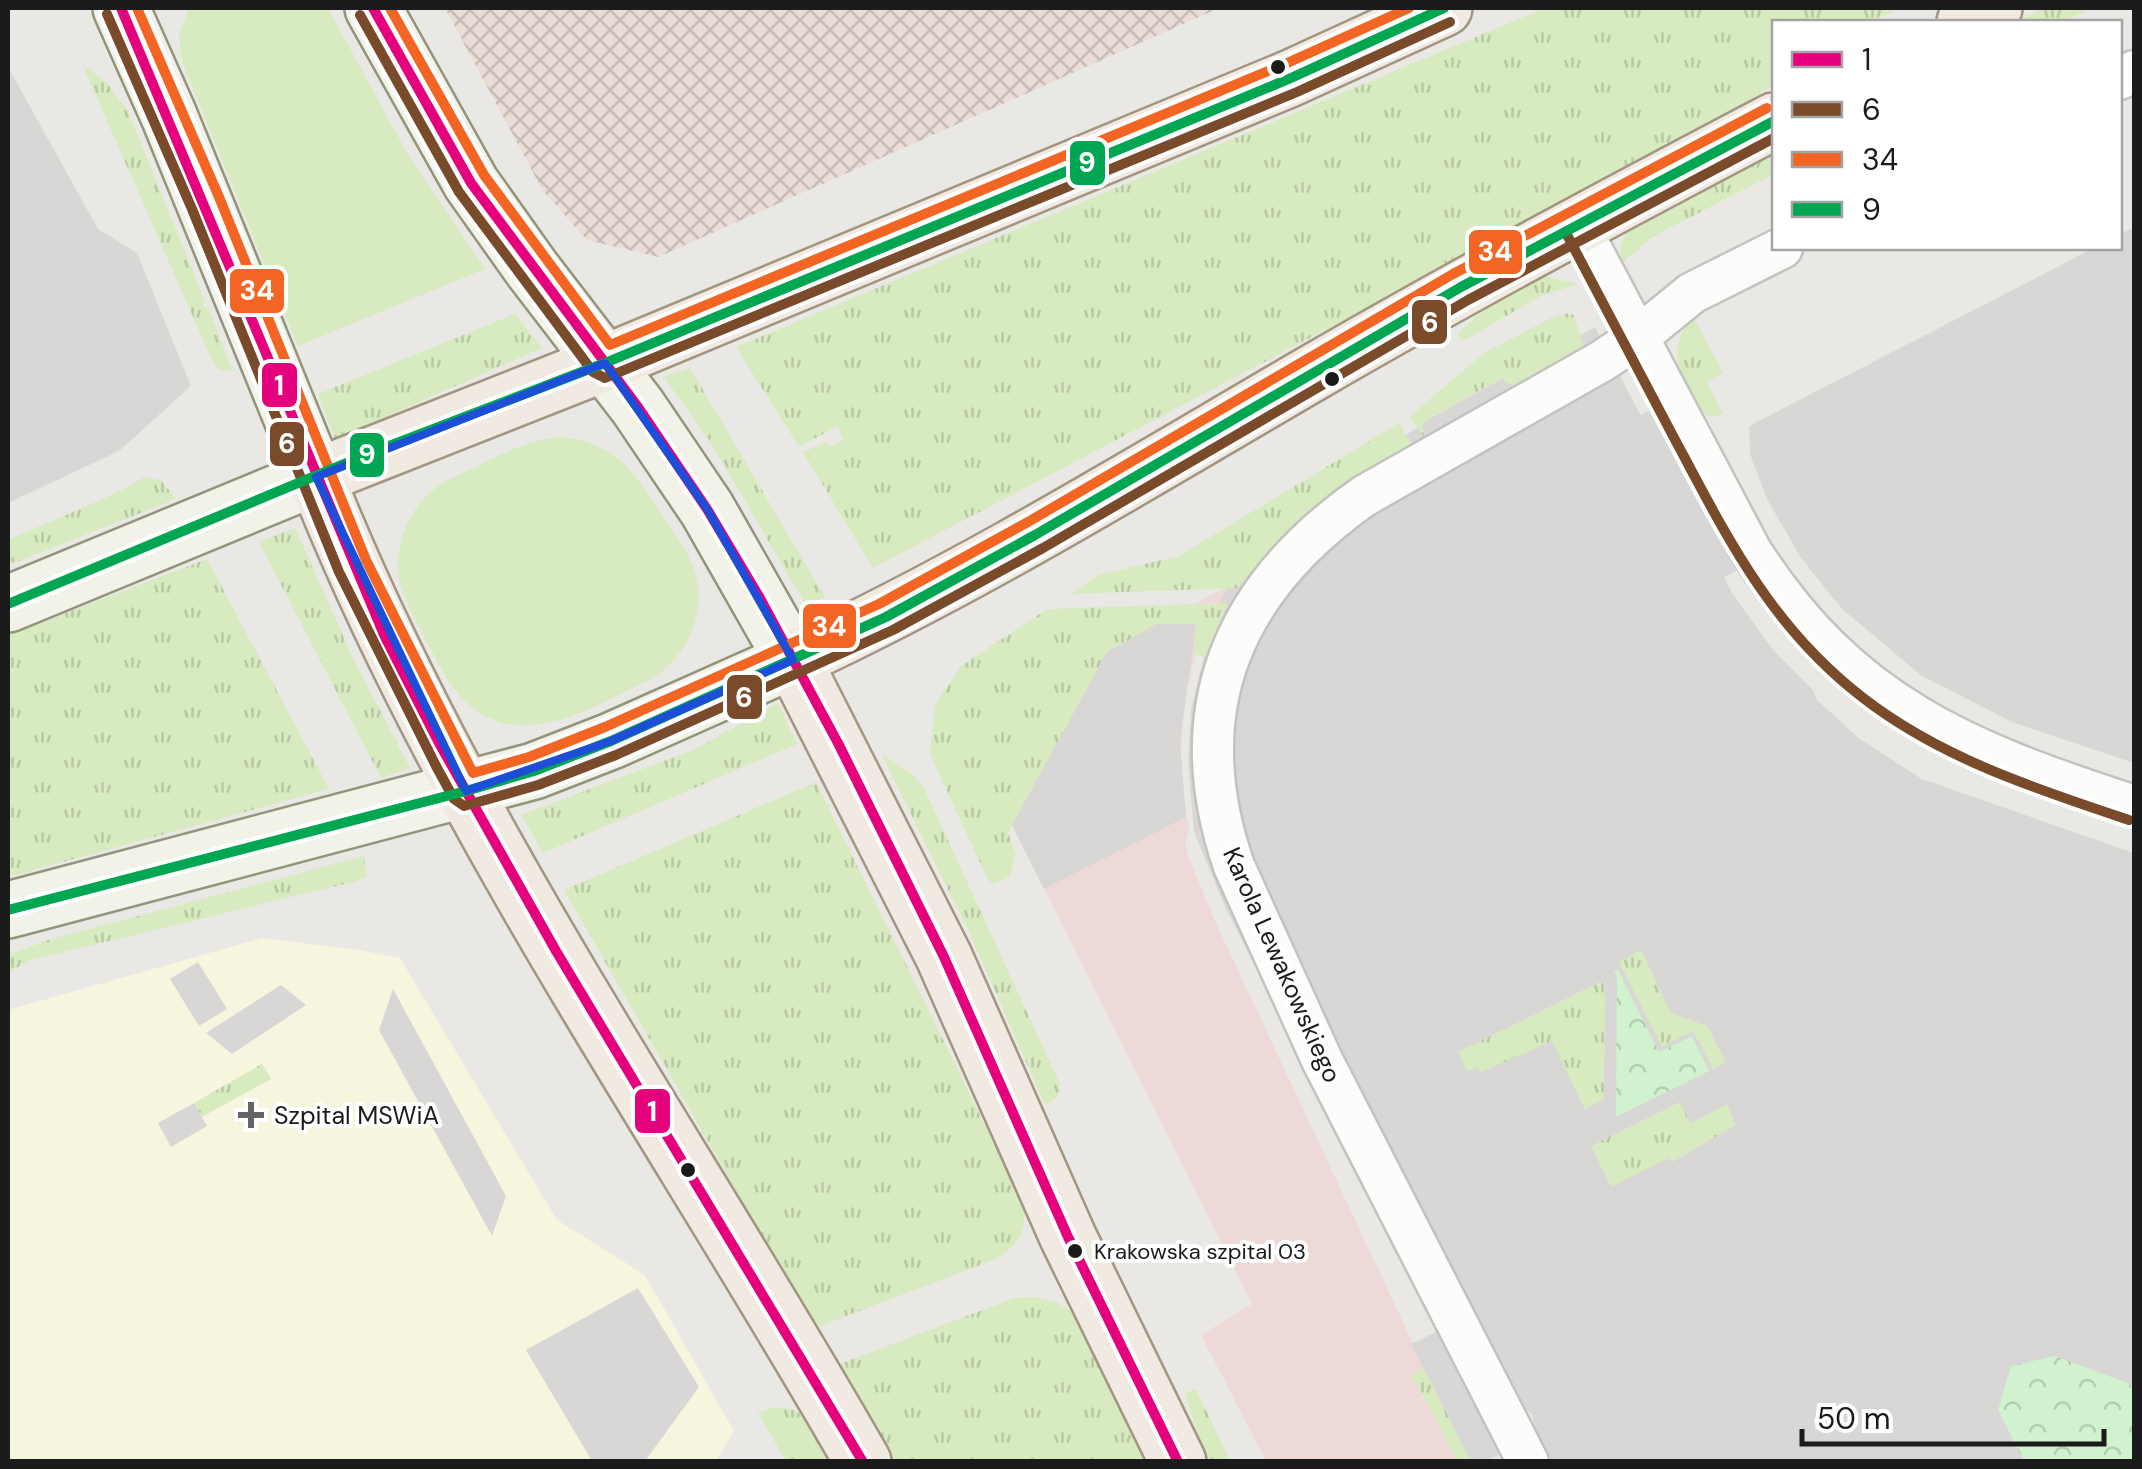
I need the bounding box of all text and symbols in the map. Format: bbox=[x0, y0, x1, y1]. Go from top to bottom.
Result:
legend bbox=[1772, 20, 2122, 250]
text: 1 bbox=[1862, 40, 1871, 79]
unlabelled marker bbox=[1268, 57, 1288, 77]
text: 6 bbox=[1862, 90, 1881, 129]
line badge: 9 bbox=[1068, 139, 1107, 187]
text: 34 bbox=[1862, 140, 1898, 179]
text: 9 bbox=[1078, 144, 1096, 181]
text: 9 bbox=[1862, 190, 1881, 229]
line badge: 34 bbox=[1467, 228, 1524, 276]
text: 34 bbox=[1477, 233, 1513, 270]
line badge: 34 bbox=[228, 267, 286, 315]
text: 34 bbox=[239, 272, 275, 309]
line badge: 6 bbox=[1410, 298, 1449, 346]
text: 6 bbox=[1421, 304, 1439, 341]
line badge: 1 bbox=[260, 361, 299, 409]
text: 1 bbox=[274, 367, 284, 404]
unlabelled marker bbox=[1322, 369, 1342, 389]
line badge: 6 bbox=[268, 420, 306, 468]
text: 6 bbox=[278, 425, 296, 462]
line badge: 9 bbox=[348, 431, 386, 479]
text: 9 bbox=[358, 436, 376, 473]
line badge: 34 bbox=[801, 602, 858, 650]
text: 34 bbox=[811, 608, 847, 645]
line badge: 6 bbox=[725, 673, 764, 721]
text: 6 bbox=[735, 679, 753, 716]
street label: Karola Lewakowskiego bbox=[1215, 842, 1349, 1088]
line badge: 1 bbox=[633, 1087, 672, 1135]
text: 1 bbox=[647, 1093, 657, 1130]
place label: Szpital MSWiA bbox=[274, 1099, 439, 1132]
marker: Szpital MSWiA bbox=[238, 1102, 264, 1128]
unlabelled marker bbox=[678, 1160, 698, 1180]
place label: Krakowska szpital 03 bbox=[1094, 1237, 1306, 1266]
marker: Krakowska szpital 03 bbox=[1065, 1241, 1085, 1261]
scale bar bbox=[1802, 1384, 2104, 1446]
text: 50 m bbox=[1817, 1399, 1891, 1438]

